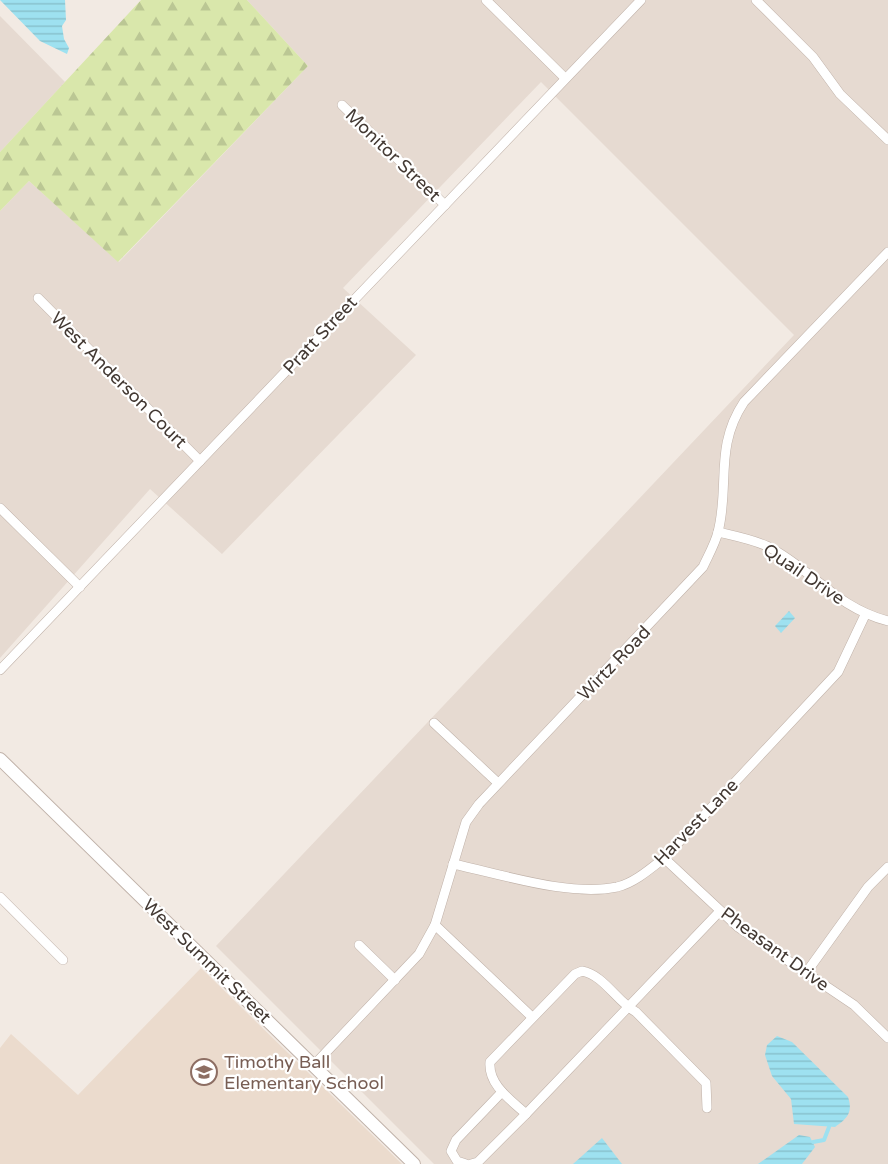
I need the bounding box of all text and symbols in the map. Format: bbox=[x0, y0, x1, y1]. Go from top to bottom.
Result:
street label: Monitor Street bbox=[341, 104, 445, 206]
street label: Pratt Street bbox=[278, 291, 362, 379]
street label: West Anderson Court bbox=[46, 307, 192, 453]
street label: Quail Drive bbox=[759, 539, 849, 609]
street label: Wirtz Road bbox=[573, 621, 655, 705]
street label: Harvest Lane bbox=[649, 774, 743, 870]
street label: West Summit Street bbox=[138, 894, 276, 1028]
street label: Pheasant Drive bbox=[716, 902, 834, 996]
place label: Timothy Ball Elementary School bbox=[224, 1051, 384, 1094]
school or university icon: Timothy Ball Elementary School bbox=[189, 1057, 219, 1087]

